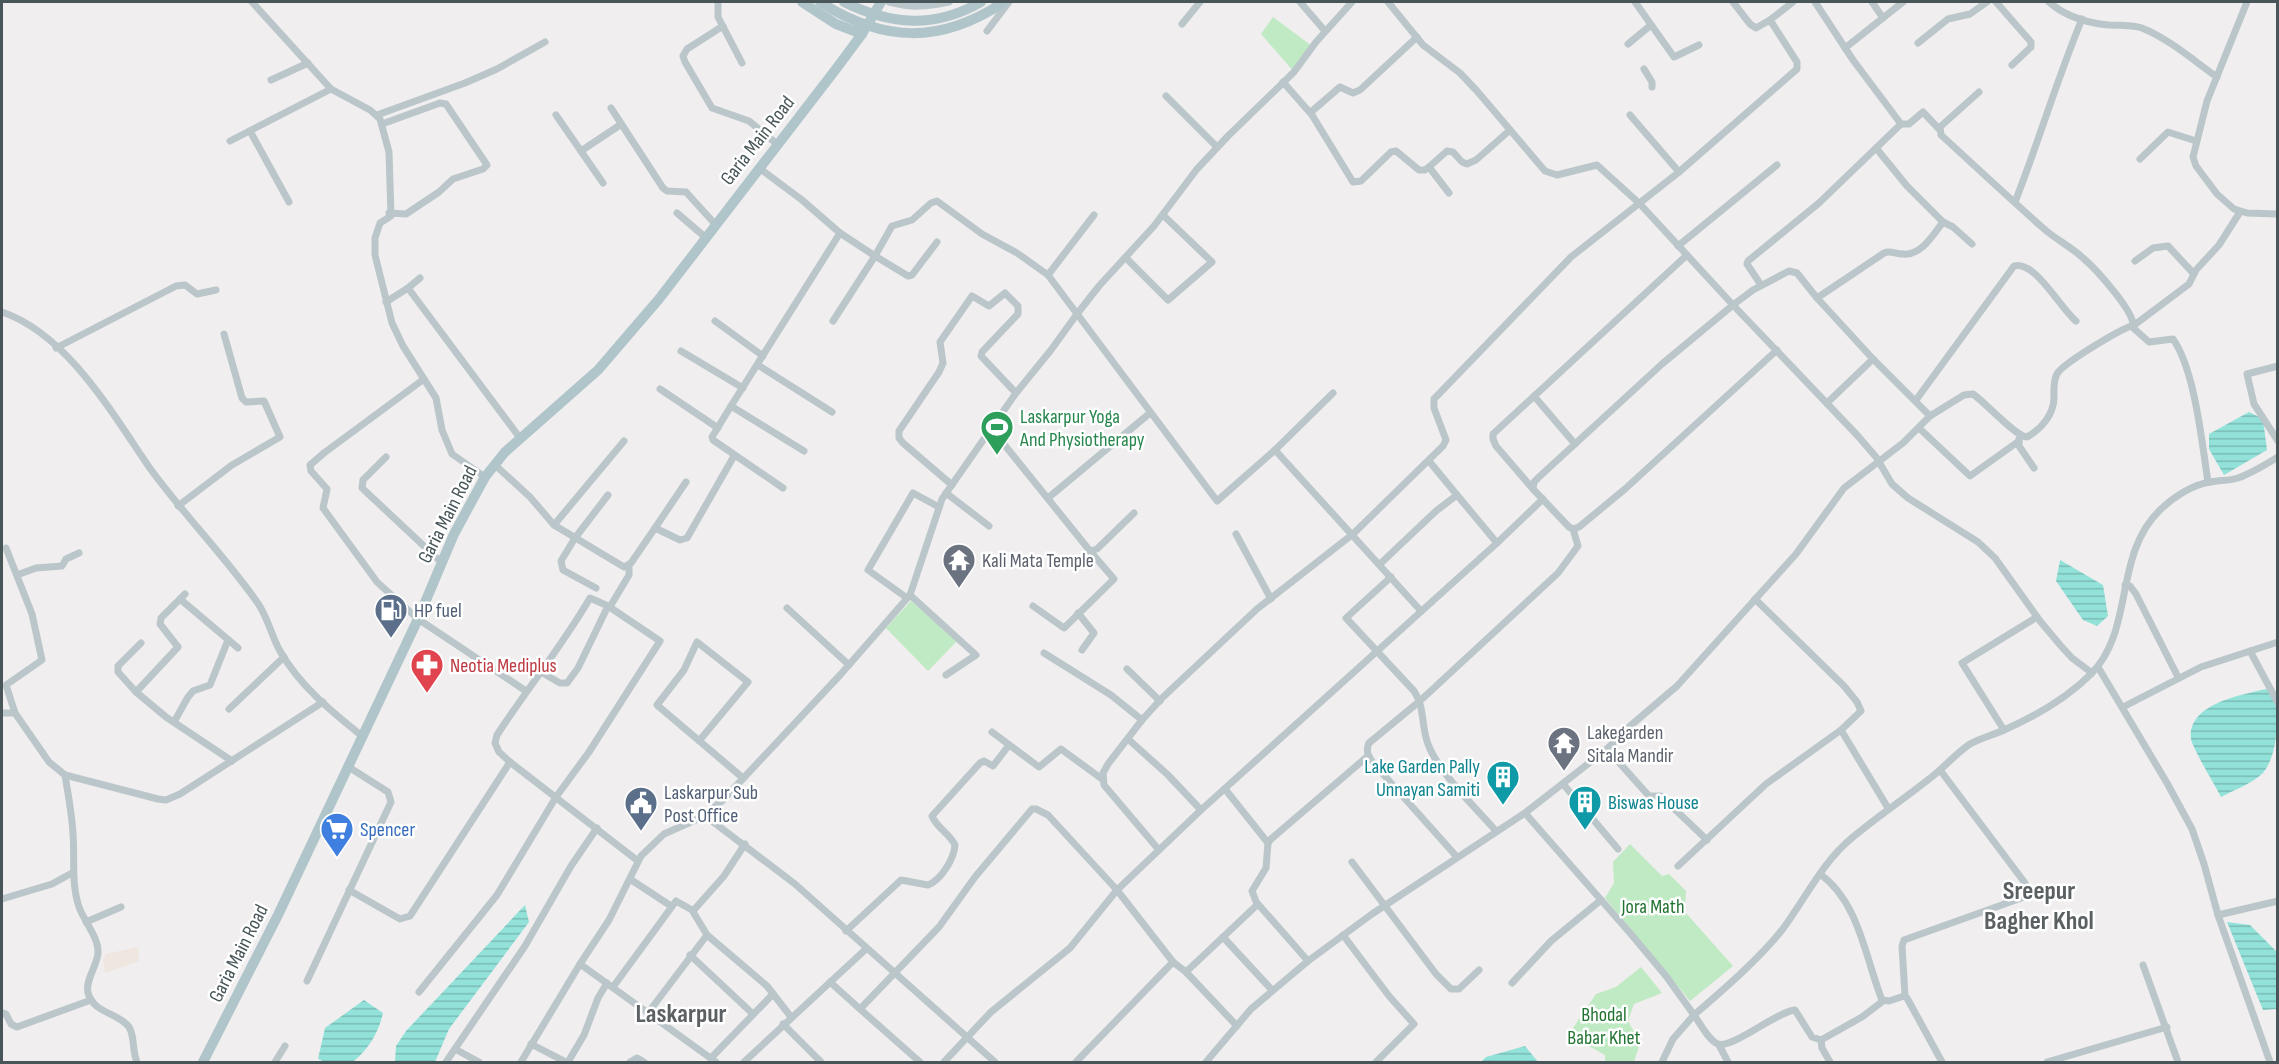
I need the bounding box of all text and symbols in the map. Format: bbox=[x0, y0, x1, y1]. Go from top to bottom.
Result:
street label: Garia Main Road bbox=[716, 91, 800, 190]
place label: Laskarpur Yoga And Physiotherapy bbox=[1019, 405, 1145, 452]
sports icon: Laskarpur Yoga And Physiotherapy bbox=[979, 409, 1015, 456]
street label: Garia Main Road bbox=[413, 462, 483, 567]
temple icon: Kali Mata Temple bbox=[941, 542, 977, 589]
place label: Kali Mata Temple bbox=[982, 549, 1094, 573]
fuel station icon: HP fuel bbox=[373, 592, 409, 639]
place label: HP fuel bbox=[414, 599, 462, 623]
pharmacy icon: Neotia Mediplus bbox=[409, 647, 445, 694]
place label: Neotia Mediplus bbox=[450, 654, 557, 678]
place label: Lakegarden Sitala Mandir bbox=[1587, 721, 1674, 768]
temple icon: Lakegarden Sitala Mandir bbox=[1546, 725, 1582, 772]
place label: Lake Garden Pally Unnayan Samiti bbox=[1364, 755, 1480, 802]
building icon: Lake Garden Pally Unnayan Samiti bbox=[1485, 759, 1521, 806]
place label: Laskarpur Sub Post Office bbox=[664, 781, 758, 828]
building icon: Biswas House bbox=[1567, 784, 1603, 831]
public building icon: Laskarpur Sub Post Office bbox=[623, 785, 659, 832]
place label: Biswas House bbox=[1608, 791, 1699, 815]
supermarket icon: Spencer bbox=[319, 811, 355, 858]
place label: Spencer bbox=[360, 818, 415, 842]
district label: Sreepur Bagher Khol bbox=[1984, 876, 2094, 937]
park label: Jora Math bbox=[1621, 895, 1684, 919]
street label: Garia Main Road bbox=[204, 901, 274, 1006]
district label: Laskarpur bbox=[635, 999, 727, 1030]
park label: Bhodal Babar Khet bbox=[1567, 1003, 1641, 1050]

